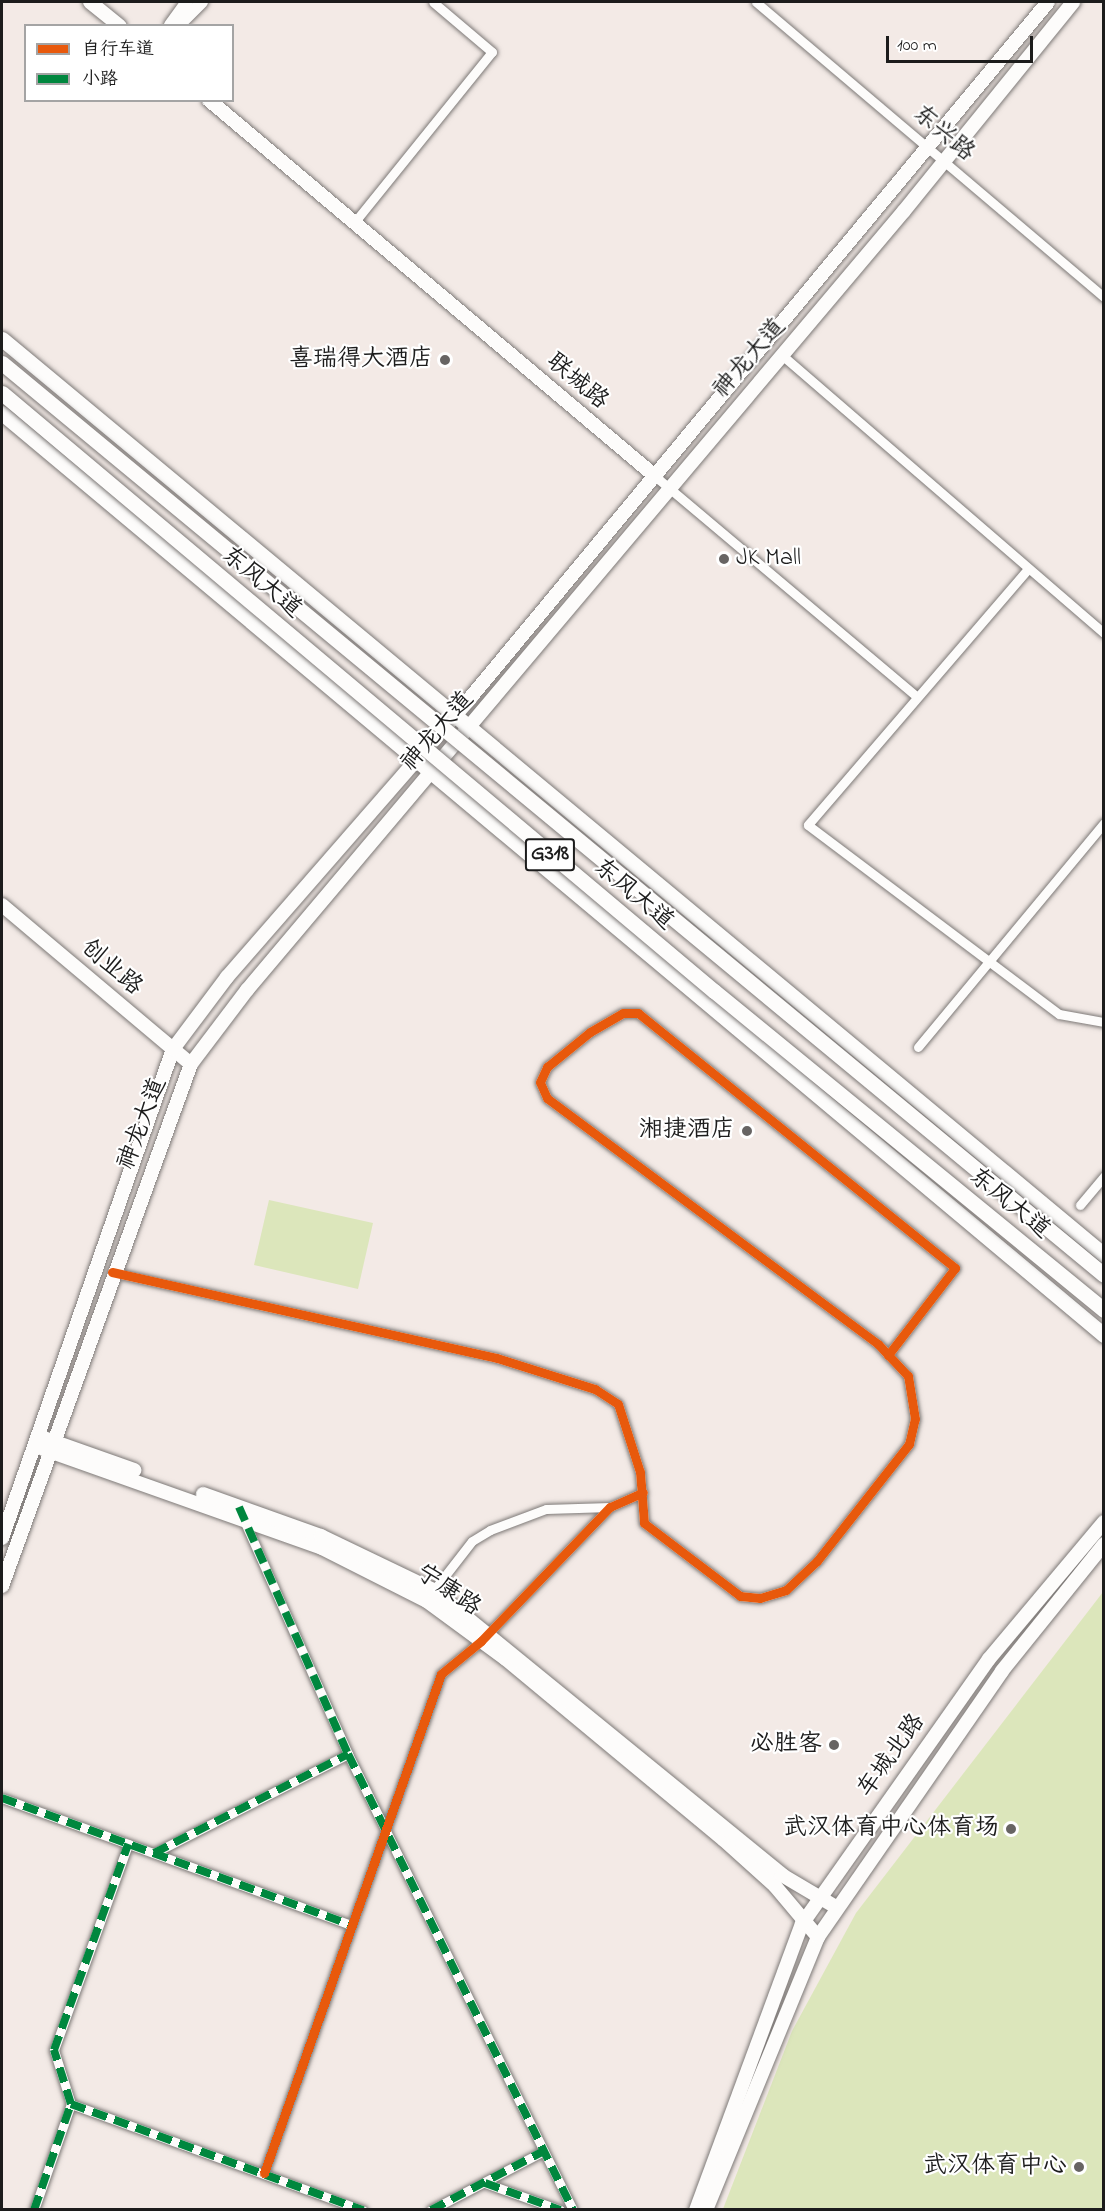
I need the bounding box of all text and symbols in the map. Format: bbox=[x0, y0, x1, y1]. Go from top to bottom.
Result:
legend bbox=[24, 24, 234, 102]
scale bar bbox=[889, 24, 1036, 62]
text: 100 m bbox=[897, 33, 937, 59]
text: 自行车道 bbox=[82, 37, 154, 63]
text: 小路 bbox=[82, 67, 118, 93]
street label: 东兴路 bbox=[906, 100, 980, 168]
street label: 神龙大道 bbox=[708, 313, 792, 405]
place label: 喜瑞得大酒店 bbox=[289, 346, 433, 374]
street label: 联城路 bbox=[540, 348, 614, 416]
marker: 喜瑞得大酒店 bbox=[438, 353, 452, 367]
street label: 东风大道 bbox=[215, 541, 307, 625]
place label: JK Mall bbox=[736, 545, 801, 573]
marker: JK Mall bbox=[717, 552, 731, 566]
street label: 神龙大道 bbox=[396, 686, 480, 778]
road number: G318 bbox=[524, 836, 576, 874]
street label: 东风大道 bbox=[587, 853, 679, 937]
street label: 创业路 bbox=[74, 934, 148, 1002]
street label: 神龙大道 bbox=[112, 1074, 174, 1174]
place label: 湘捷酒店 bbox=[639, 1117, 735, 1145]
marker: 湘捷酒店 bbox=[740, 1124, 754, 1138]
street label: 东风大道 bbox=[963, 1163, 1055, 1245]
street label: 宁康路 bbox=[410, 1559, 486, 1623]
street label: 车城北路 bbox=[852, 1709, 932, 1803]
place label: 必胜客 bbox=[750, 1731, 822, 1759]
marker: 必胜客 bbox=[827, 1738, 841, 1752]
place label: 武汉体育中心体育场 bbox=[783, 1815, 999, 1843]
marker: 武汉体育中心体育场 bbox=[1004, 1822, 1018, 1836]
place label: 武汉体育中心 bbox=[923, 2153, 1067, 2181]
marker: 武汉体育中心 bbox=[1072, 2160, 1086, 2174]

